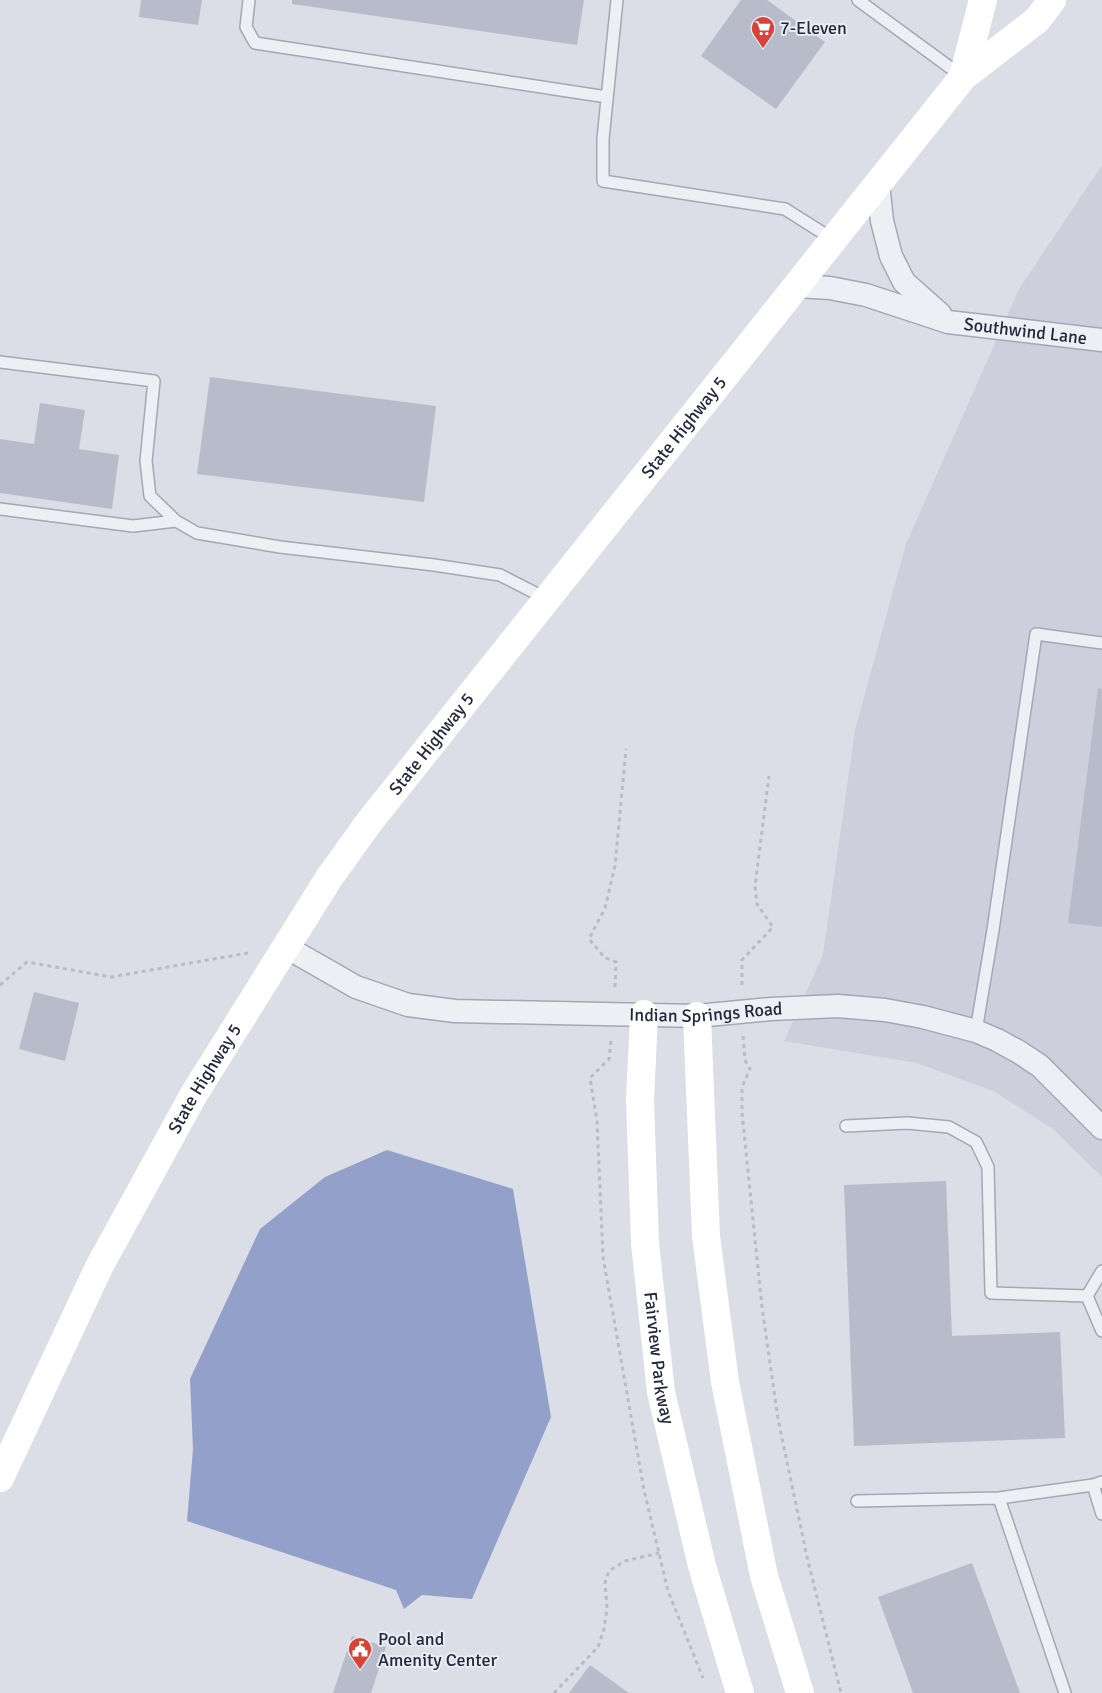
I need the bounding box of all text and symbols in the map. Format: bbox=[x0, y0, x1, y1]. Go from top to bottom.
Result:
supermarket icon: 7-Eleven bbox=[750, 15, 776, 49]
place label: 7-Eleven bbox=[780, 17, 847, 39]
street label: Southwind Lane bbox=[963, 313, 1088, 349]
street label: State Highway 5 bbox=[637, 372, 731, 483]
street label: State Highway 5 bbox=[384, 688, 479, 799]
street label: Indian Springs Road bbox=[629, 998, 783, 1027]
street label: State Highway 5 bbox=[163, 1020, 246, 1138]
street label: Fairview Parkway bbox=[639, 1291, 679, 1427]
place label: Pool and Amenity Center bbox=[378, 1628, 497, 1671]
public building icon: Pool and Amenity Center bbox=[347, 1636, 373, 1670]

